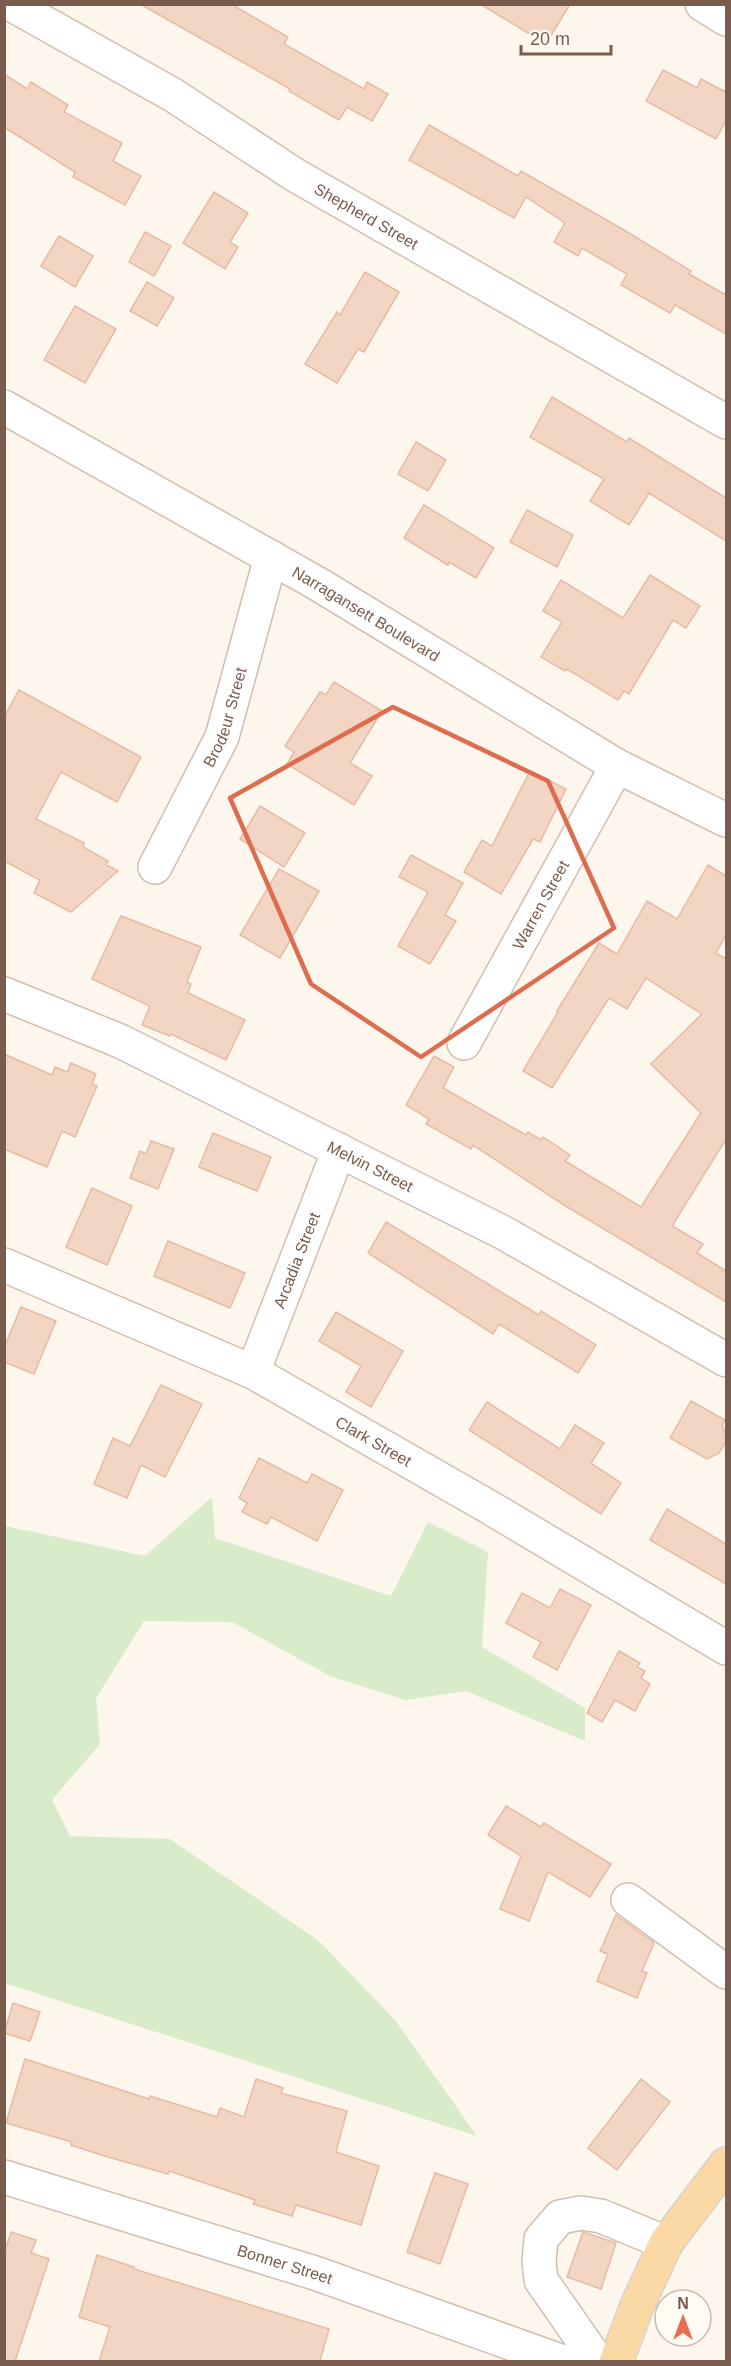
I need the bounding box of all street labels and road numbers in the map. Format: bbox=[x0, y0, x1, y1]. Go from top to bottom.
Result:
street label: Shepherd Street bbox=[311, 180, 421, 253]
street label: Narragansett Boulevard bbox=[289, 563, 443, 665]
street label: Brodeur Street bbox=[200, 665, 250, 770]
street label: Warren Street bbox=[509, 857, 572, 952]
street label: Melvin Street bbox=[324, 1138, 416, 1195]
street label: Arcadia Street bbox=[271, 1209, 323, 1311]
street label: Clark Street bbox=[332, 1413, 415, 1470]
street label: Bonner Street bbox=[235, 2242, 335, 2288]

